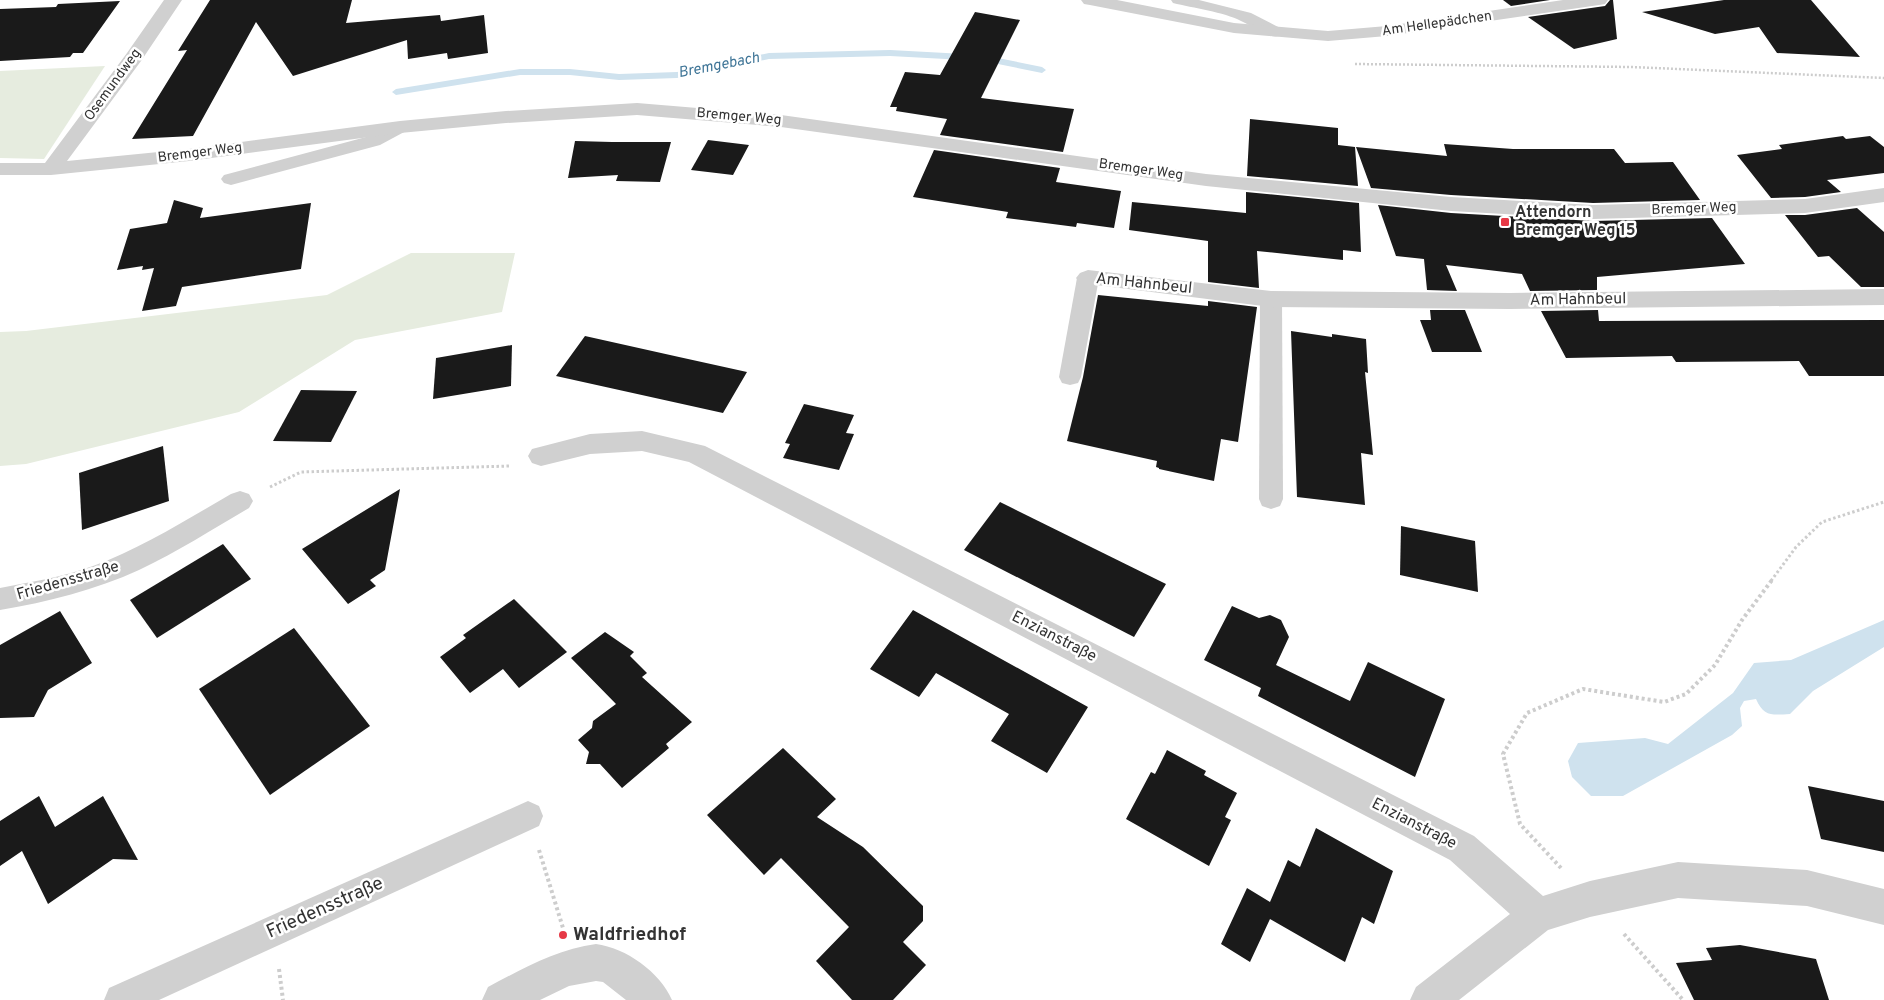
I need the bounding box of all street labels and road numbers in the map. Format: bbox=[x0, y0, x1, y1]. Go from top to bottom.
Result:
street label: Am Hellepädchen bbox=[1381, 8, 1493, 40]
street label: Osemundweg bbox=[81, 46, 145, 124]
street label: Bremger Weg bbox=[696, 105, 782, 129]
street label: Bremger Weg bbox=[157, 139, 243, 167]
street label: Bremger Weg bbox=[1098, 156, 1184, 184]
street label: Bremger Weg bbox=[1651, 199, 1737, 219]
street label: Am Hahnbeul bbox=[1095, 269, 1193, 299]
street label: Am Hahnbeul bbox=[1530, 289, 1626, 311]
street label: Friedensstraße bbox=[14, 557, 122, 605]
street label: Enzianstraße bbox=[1008, 607, 1100, 667]
street label: Enzianstraße bbox=[1368, 794, 1460, 854]
street label: Friedensstraße bbox=[263, 872, 387, 944]

